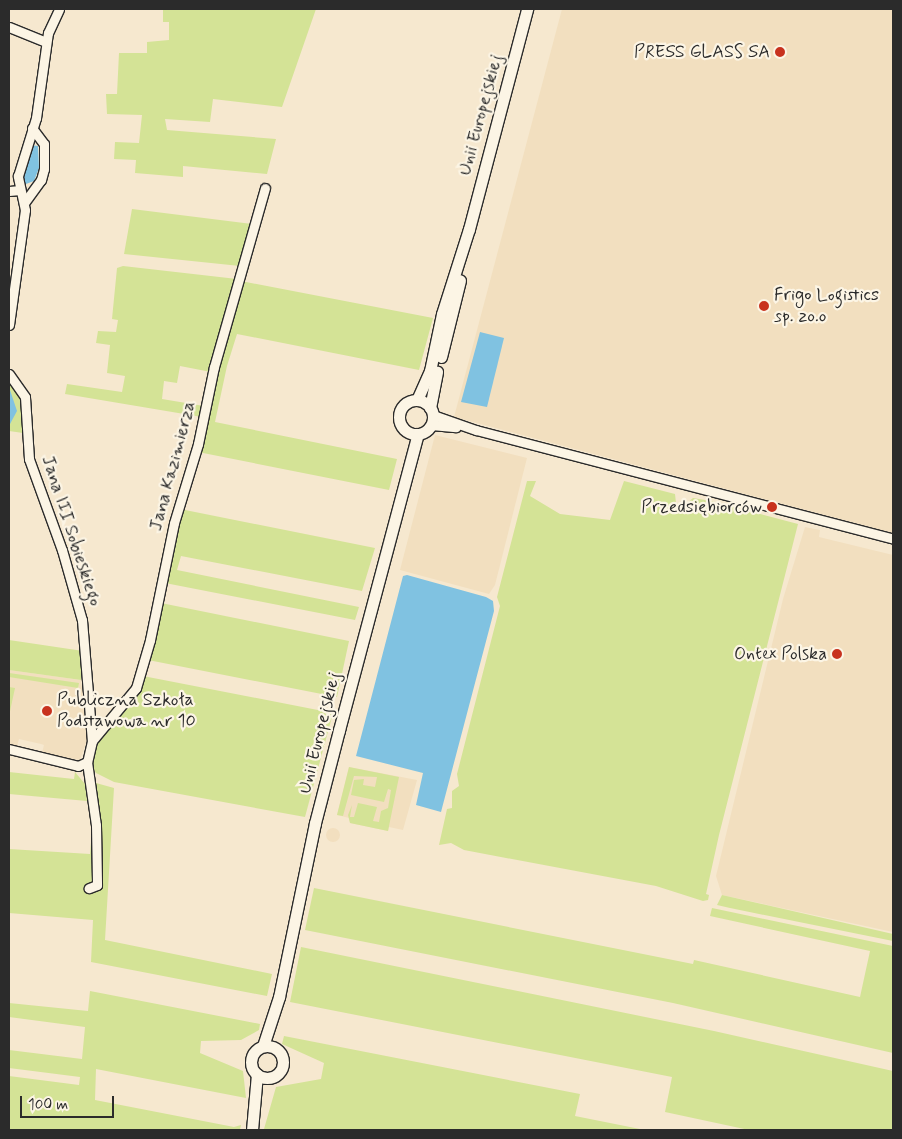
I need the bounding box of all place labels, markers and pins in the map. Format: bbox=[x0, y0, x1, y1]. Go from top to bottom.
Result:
place label: PRESS GLASS SA bbox=[635, 41, 770, 63]
marker: PRESS GLASS SA bbox=[774, 46, 786, 58]
place label: Frigo Logistics sp. zo.o bbox=[774, 285, 880, 328]
marker: Frigo Logistics sp. zo.o bbox=[758, 300, 770, 312]
place label: Przedsiębiorców bbox=[641, 496, 762, 518]
marker: Przedsiębiorców bbox=[766, 501, 778, 513]
place label: Ontex Polska bbox=[734, 643, 827, 665]
marker: Ontex Polska bbox=[831, 648, 843, 660]
place label: Publiczna Szkoła Podstawowa nr 10 bbox=[57, 690, 194, 732]
marker: Publiczna Szkoła Podstawowa nr 10 bbox=[41, 705, 53, 717]

